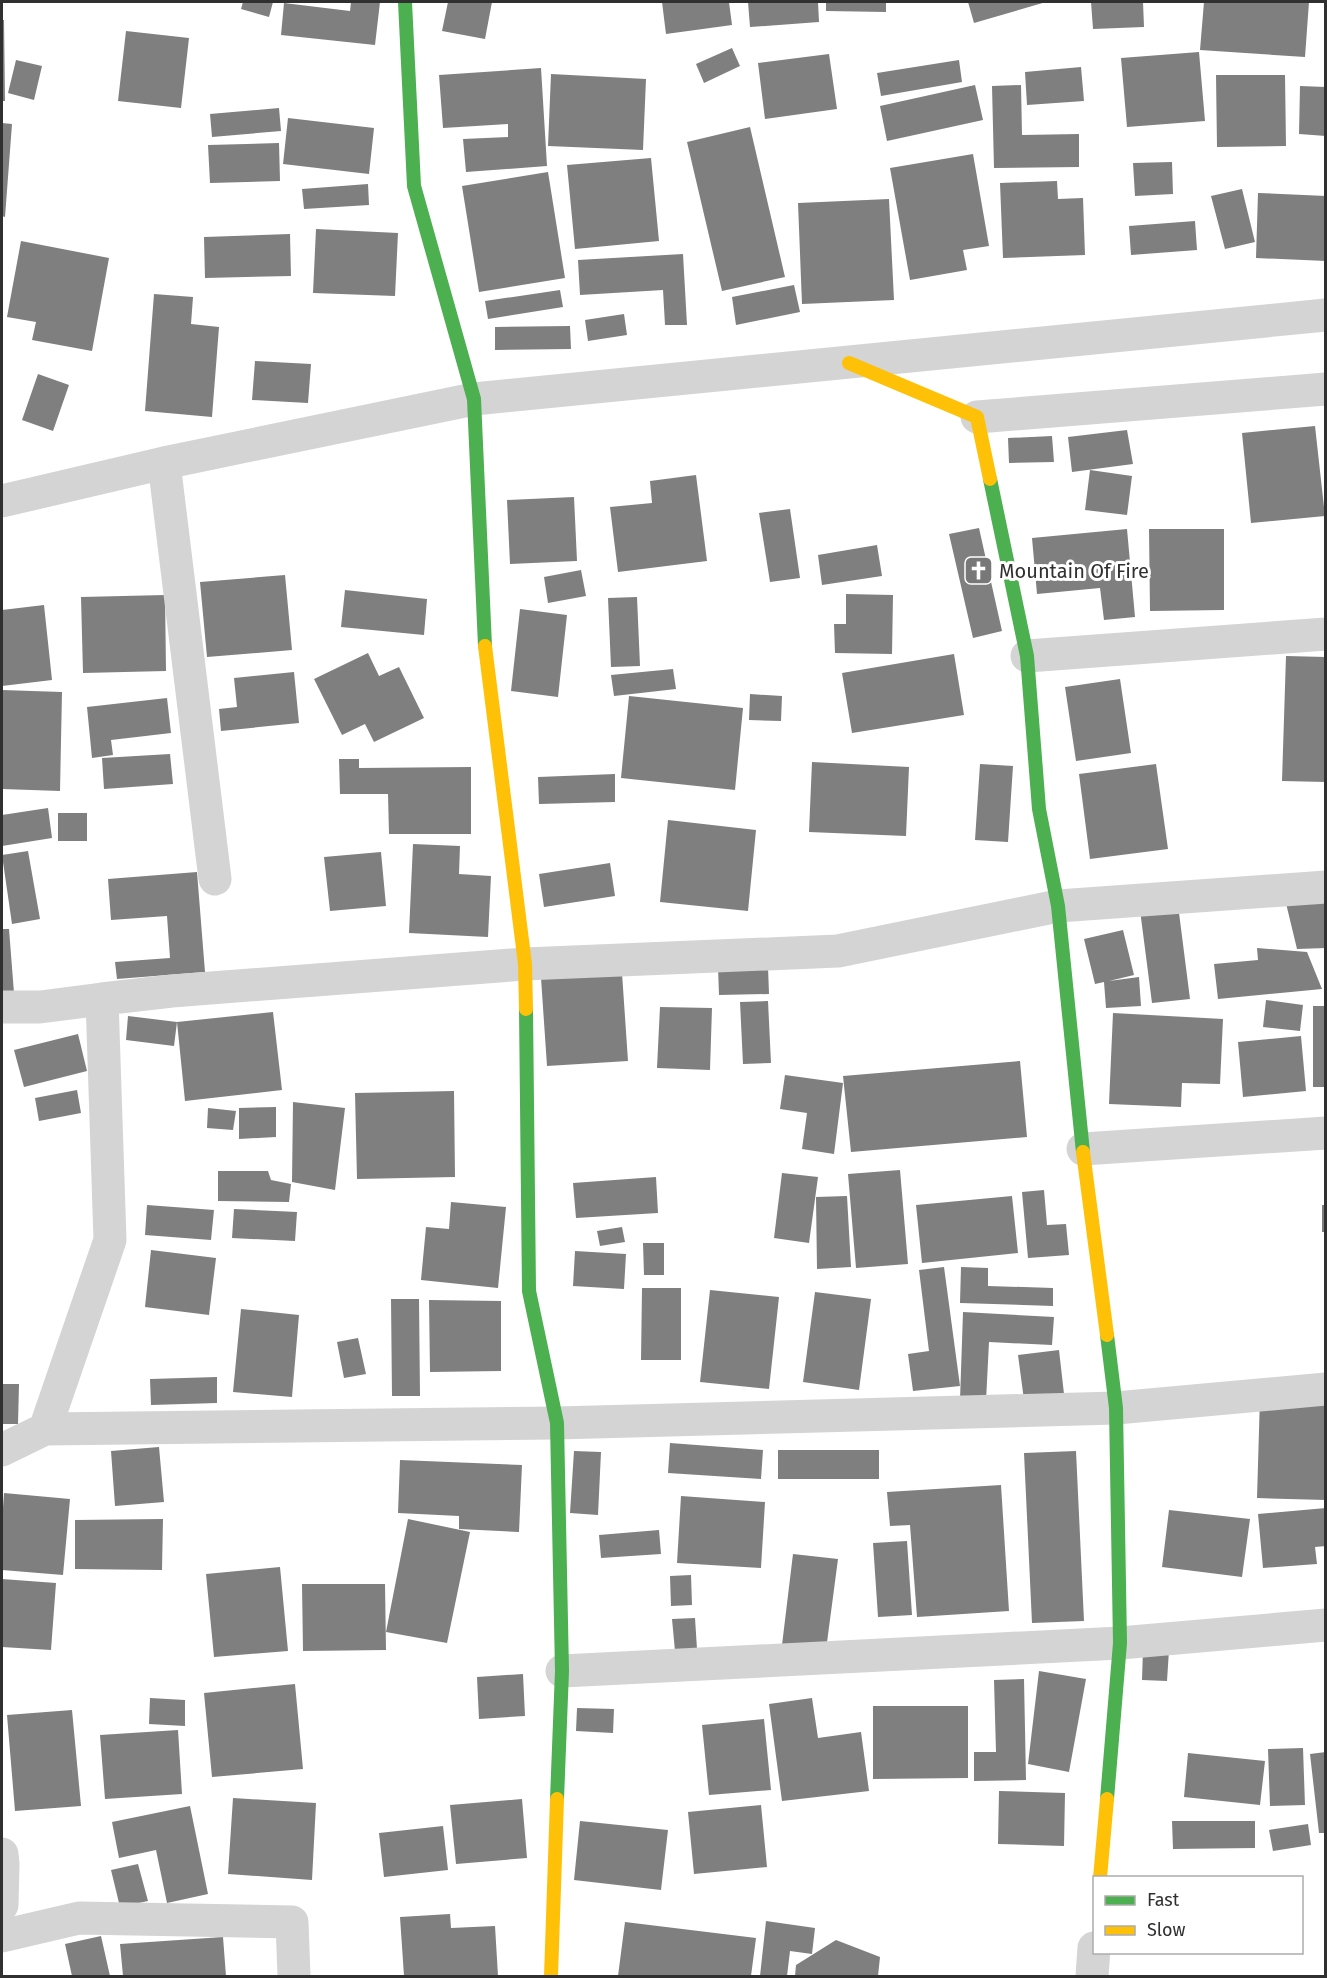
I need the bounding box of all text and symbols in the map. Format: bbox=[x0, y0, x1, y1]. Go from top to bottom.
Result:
church icon: Mountain Of Fire bbox=[962, 555, 994, 587]
place label: Mountain Of Fire bbox=[999, 559, 1149, 583]
legend bbox=[1093, 1876, 1303, 1954]
text: Fast bbox=[1147, 1889, 1180, 1911]
text: Slow bbox=[1147, 1919, 1186, 1941]

